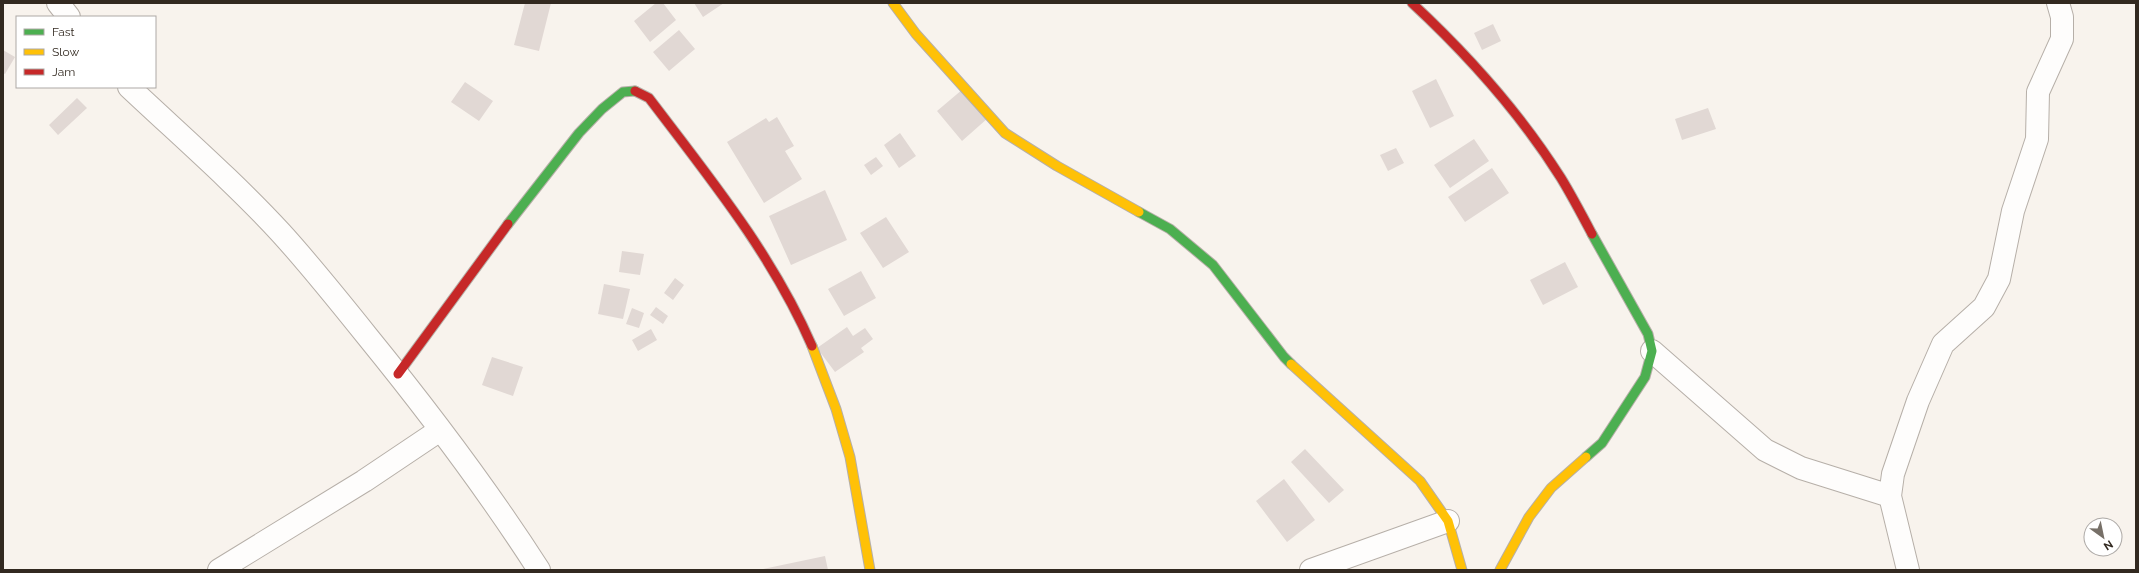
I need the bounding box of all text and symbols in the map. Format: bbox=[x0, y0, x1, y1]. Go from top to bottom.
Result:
legend bbox=[16, 16, 156, 88]
text: Fast bbox=[52, 25, 75, 39]
text: Slow bbox=[52, 45, 79, 59]
text: Jam bbox=[52, 65, 75, 79]
north arrow bbox=[2083, 517, 2123, 557]
text: N bbox=[2101, 537, 2115, 553]

